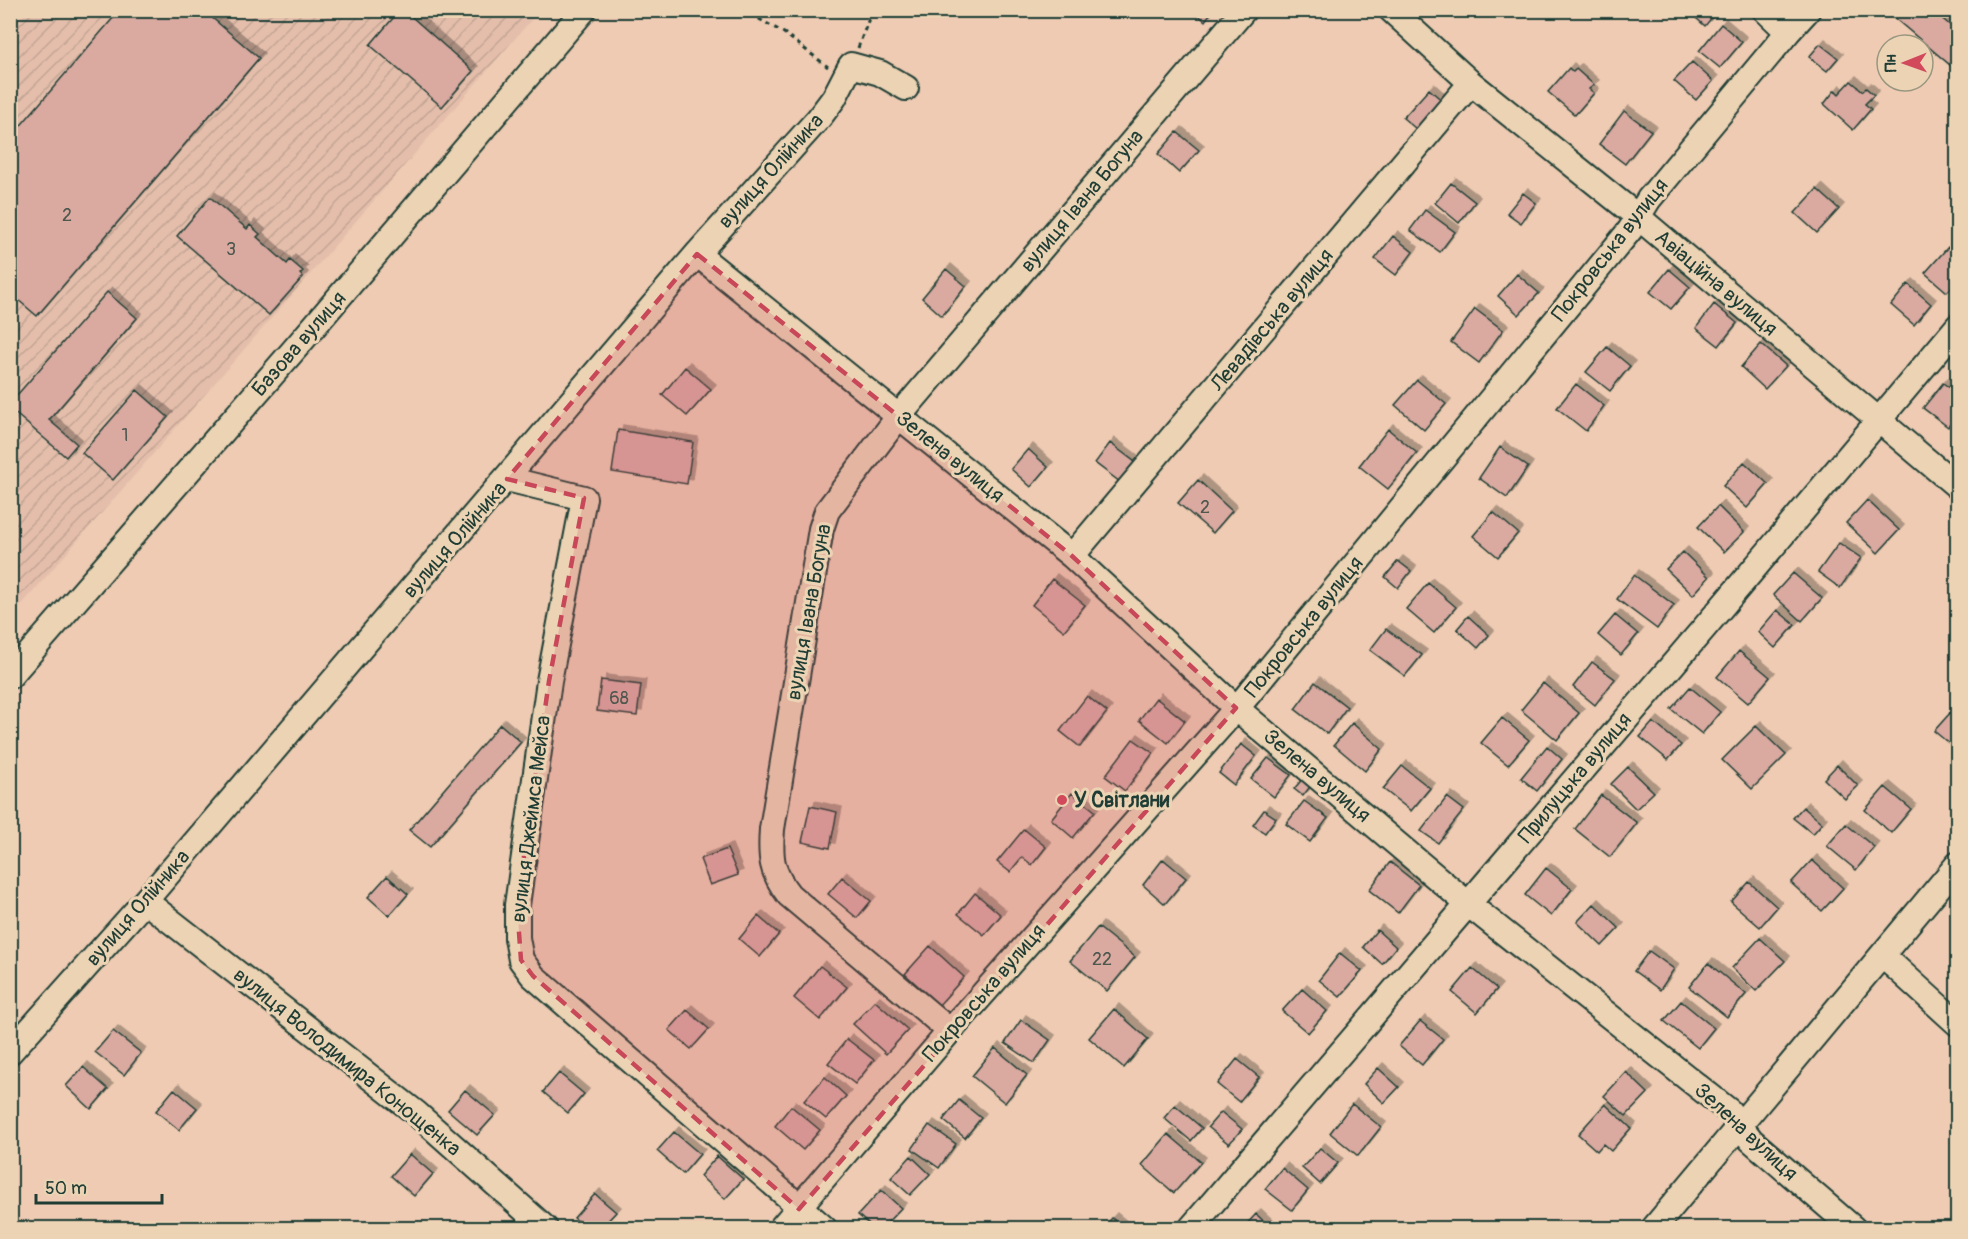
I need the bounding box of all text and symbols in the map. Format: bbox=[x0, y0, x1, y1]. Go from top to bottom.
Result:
north arrow bbox=[1875, 33, 1935, 93]
text: Пн bbox=[1881, 54, 1901, 72]
street label: вулиця Олійника bbox=[712, 108, 830, 234]
street label: вулиця Івана Богуна bbox=[1014, 124, 1150, 278]
street label: Покровська вулиця bbox=[1546, 173, 1674, 327]
house number: 2 bbox=[62, 204, 72, 227]
street label: Авіаційна вулиця bbox=[1649, 224, 1783, 342]
house number: 3 bbox=[226, 238, 236, 261]
street label: Левадівська вулиця bbox=[1204, 243, 1340, 398]
street label: Базова вулиця bbox=[246, 286, 352, 402]
street label: Зелена вулиця bbox=[890, 405, 1010, 509]
house number: 1 bbox=[121, 424, 129, 447]
street label: вулиця Олійника bbox=[397, 476, 513, 604]
house number: 2 bbox=[1200, 496, 1210, 519]
street label: вулиця Івана Богуна bbox=[780, 522, 838, 702]
street label: Покровська вулиця bbox=[1239, 551, 1369, 703]
house number: 68 bbox=[609, 687, 629, 710]
street label: Прилуцька вулиця bbox=[1512, 707, 1638, 849]
street label: вулиця Джеймса Мейса bbox=[505, 714, 557, 924]
street label: Зелена вулиця bbox=[1258, 723, 1376, 829]
place label: У Світлани bbox=[1074, 787, 1170, 814]
marker: У Світлани bbox=[1055, 793, 1069, 807]
street label: вулиця Олійника bbox=[80, 844, 196, 972]
street label: Покровська вулиця bbox=[917, 918, 1051, 1068]
house number: 22 bbox=[1092, 948, 1112, 971]
street label: вулиця Володимира Конощенка bbox=[228, 962, 466, 1162]
street label: Зелена вулиця bbox=[1689, 1077, 1803, 1187]
scale bar bbox=[36, 1167, 162, 1205]
text: 50 m bbox=[45, 1177, 87, 1200]

